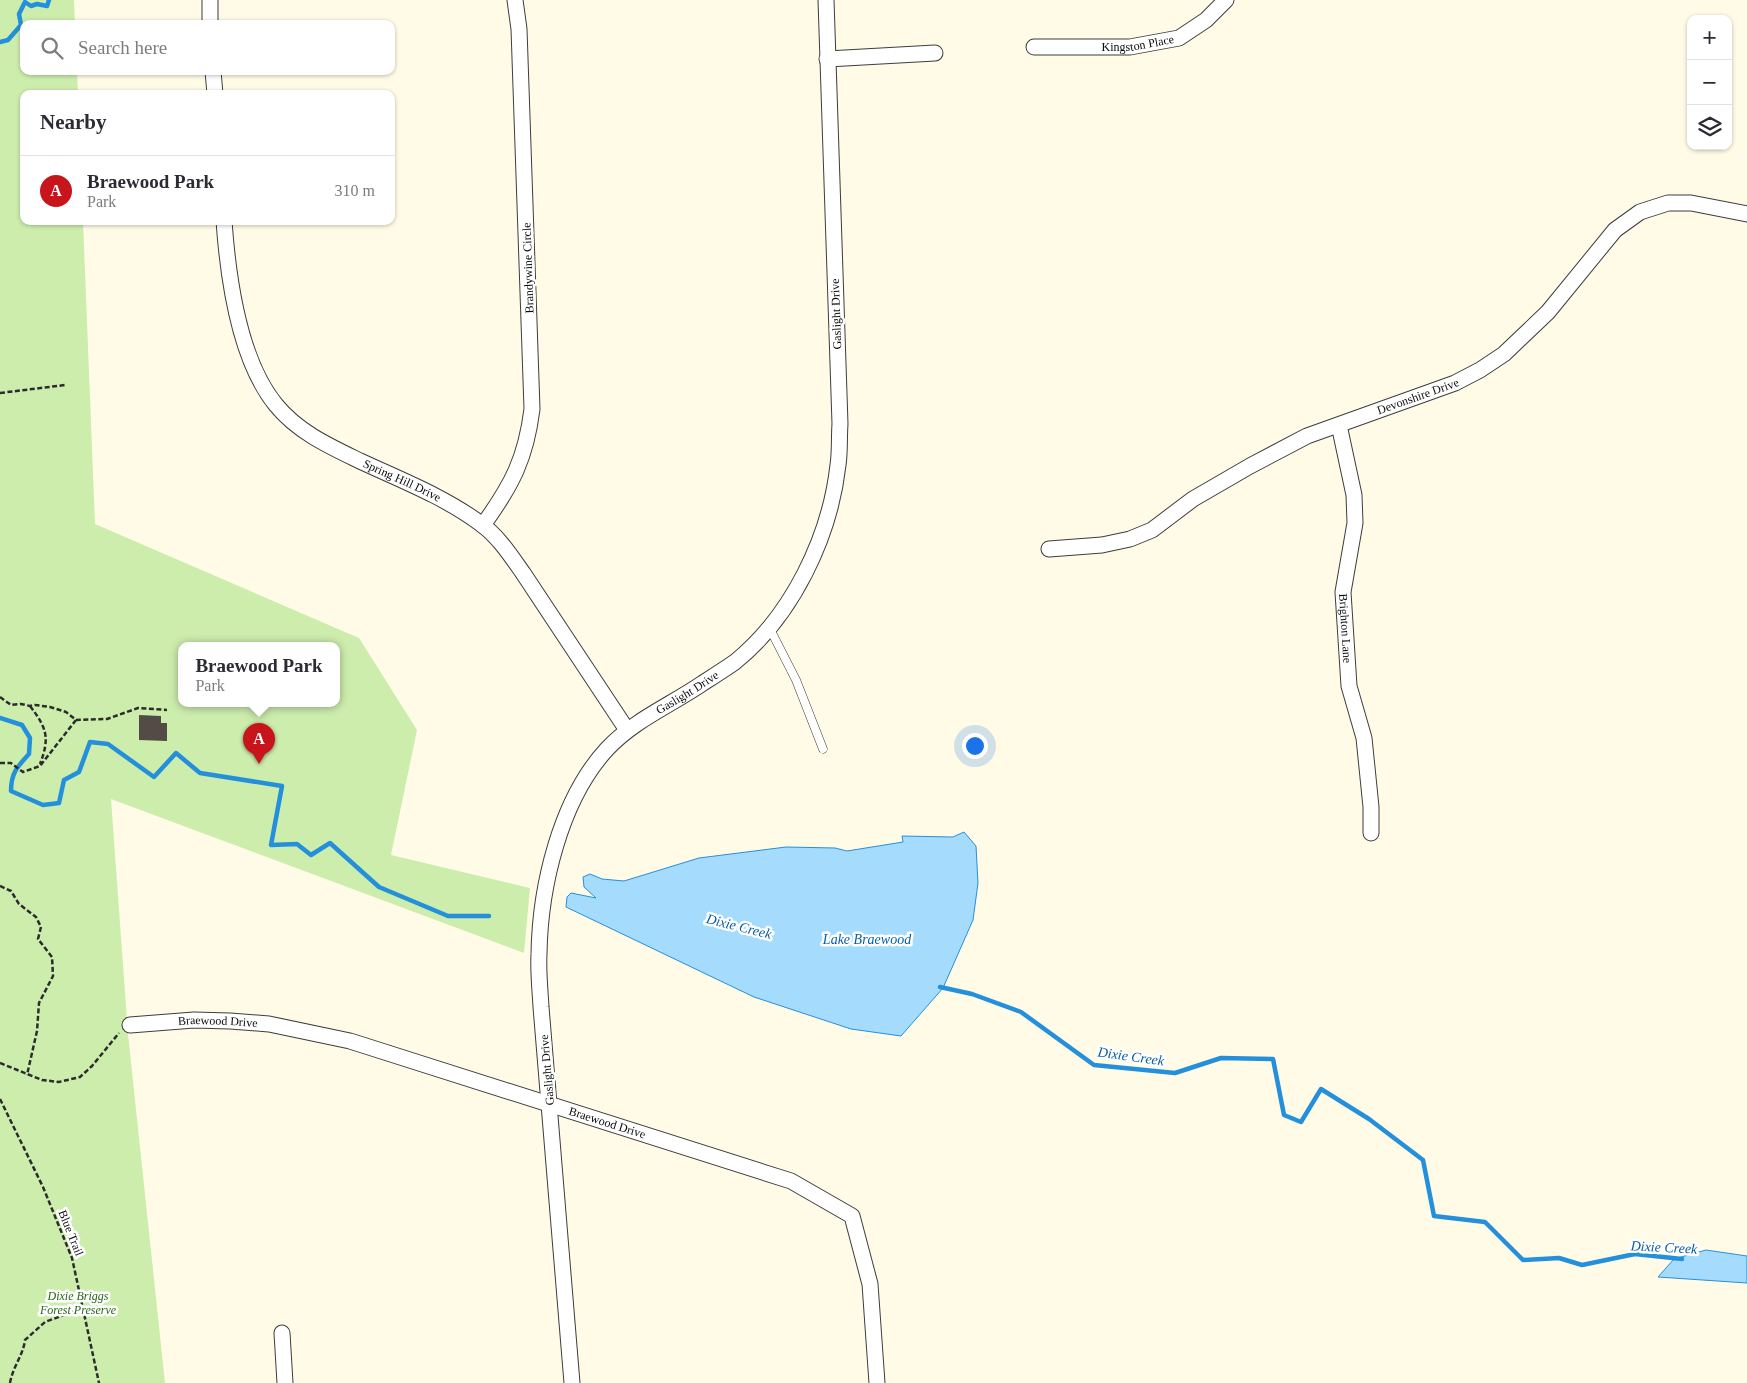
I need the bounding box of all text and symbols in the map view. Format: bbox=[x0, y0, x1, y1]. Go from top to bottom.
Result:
map controls bbox=[1687, 15, 1732, 150]
button: + bbox=[1687, 15, 1732, 60]
search box bbox=[20, 20, 395, 75]
street label: Kingston Place bbox=[1101, 32, 1175, 54]
icon: search bbox=[38, 34, 66, 62]
text: Search here bbox=[78, 37, 167, 58]
button: − bbox=[1687, 60, 1732, 105]
button: layers bbox=[1687, 105, 1732, 150]
text: Nearby bbox=[40, 110, 107, 134]
text: Braewood Park bbox=[87, 171, 214, 192]
text: A bbox=[50, 182, 62, 199]
text: 310 m bbox=[335, 182, 375, 199]
text: Park bbox=[87, 193, 116, 210]
street label: Brandywine Circle bbox=[519, 222, 537, 314]
street label: Gaslight Drive bbox=[828, 278, 844, 350]
street label: Devonshire Drive bbox=[1375, 375, 1461, 417]
street label: Spring Hill Drive bbox=[361, 456, 443, 505]
street label: Brighton Lane bbox=[1336, 593, 1355, 664]
popup bbox=[178, 642, 340, 707]
text: Braewood Park bbox=[195, 655, 323, 676]
street label: Gaslight Drive bbox=[653, 668, 721, 717]
text: Park bbox=[195, 677, 225, 694]
pin: A bbox=[243, 723, 275, 764]
your location bbox=[962, 733, 988, 759]
water label: Dixie Creek bbox=[704, 911, 774, 942]
water label: Lake Braewood bbox=[822, 932, 912, 947]
street label: Braewood Drive bbox=[177, 1013, 258, 1030]
street label: Gaslight Drive bbox=[537, 1034, 557, 1106]
water label: Dixie Creek bbox=[1096, 1044, 1166, 1069]
street label: Braewood Drive bbox=[567, 1104, 647, 1141]
street label: Blue Trail bbox=[55, 1208, 87, 1259]
water label: Dixie Creek bbox=[1629, 1238, 1698, 1257]
park label: Dixie Briggs Forest Preserve bbox=[39, 1289, 117, 1317]

